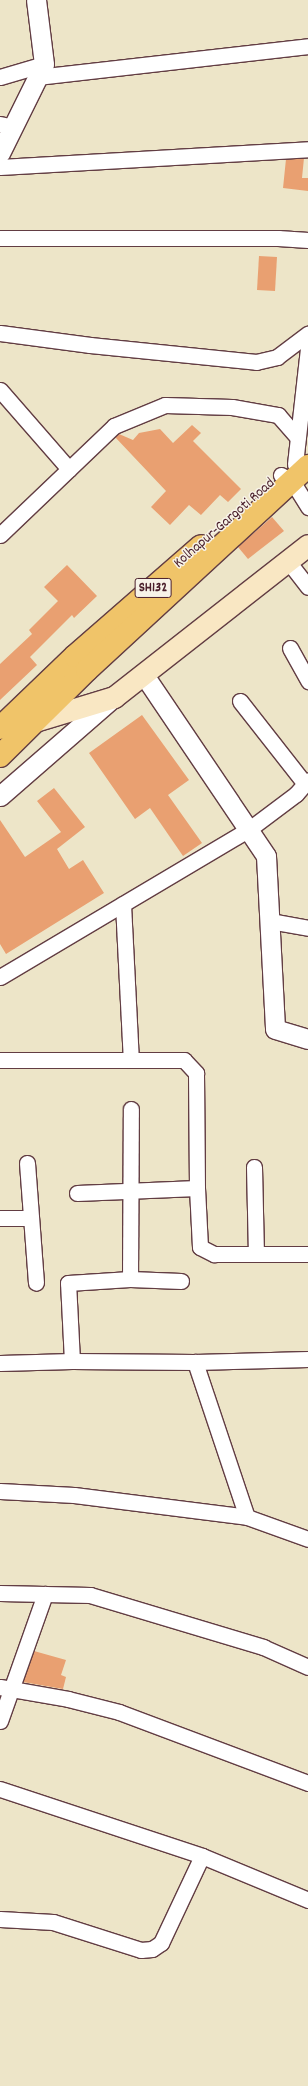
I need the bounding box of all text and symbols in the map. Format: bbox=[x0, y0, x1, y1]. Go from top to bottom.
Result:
street label: Kolhapur-Gargoti Road bbox=[171, 475, 279, 573]
road number: SH132 bbox=[134, 576, 172, 600]

